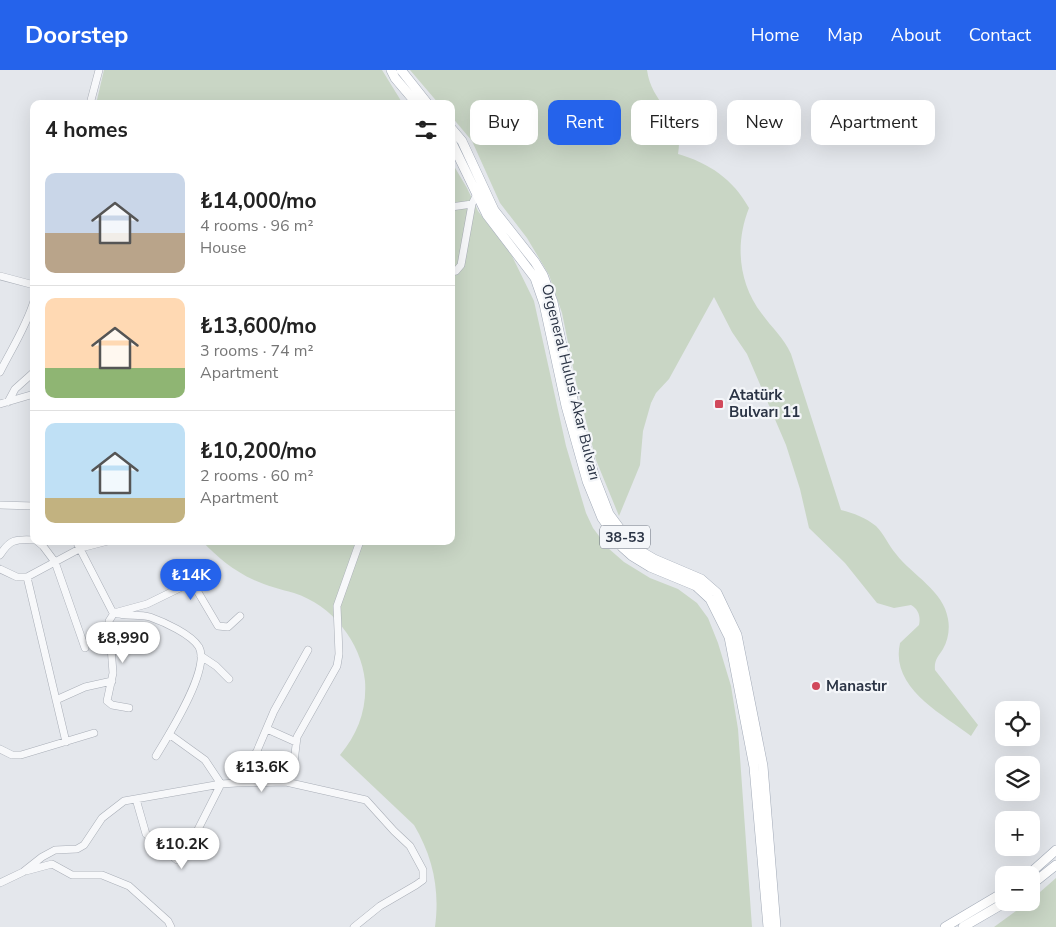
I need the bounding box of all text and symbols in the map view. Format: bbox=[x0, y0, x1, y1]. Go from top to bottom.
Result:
text: Doorstep bbox=[25, 19, 128, 51]
text: Home bbox=[751, 23, 799, 47]
text: Map bbox=[827, 23, 863, 47]
text: About bbox=[891, 23, 941, 47]
text: Contact bbox=[969, 23, 1031, 47]
chip: Buy bbox=[470, 100, 538, 145]
chip: Rent bbox=[548, 100, 621, 145]
chip: Filters bbox=[631, 100, 717, 145]
chip: New bbox=[727, 100, 801, 145]
chip: Apartment bbox=[811, 100, 935, 145]
text: 4 homes bbox=[45, 116, 128, 144]
icon: filters bbox=[412, 116, 440, 144]
text: ₺14,000/mo bbox=[200, 187, 317, 215]
icon: home bbox=[85, 193, 145, 253]
text: 4 rooms · 96 m² bbox=[200, 215, 313, 237]
text: House bbox=[200, 237, 246, 259]
street label: Orgeneral Hulusi Akar Bulvarı bbox=[537, 282, 605, 482]
text: ₺13,600/mo bbox=[200, 312, 317, 340]
icon: home bbox=[85, 318, 145, 378]
text: 3 rooms · 74 m² bbox=[200, 340, 313, 362]
text: Apartment bbox=[200, 362, 278, 384]
place label: Atatürk Bulvarı 11 bbox=[729, 385, 800, 422]
marker: Atatürk Bulvarı 11 bbox=[713, 398, 725, 410]
text: ₺10,200/mo bbox=[200, 437, 317, 465]
icon: home bbox=[85, 443, 145, 503]
text: 2 rooms · 60 m² bbox=[200, 465, 313, 487]
text: Apartment bbox=[200, 487, 278, 509]
road number: 38-53 bbox=[600, 526, 650, 548]
pin: ₺14K bbox=[161, 558, 221, 601]
text: ₺14K bbox=[171, 564, 211, 586]
pin: ₺8,990 bbox=[82, 622, 164, 664]
text: ₺8,990 bbox=[97, 627, 149, 649]
place label: Manastır bbox=[826, 676, 887, 696]
marker: Manastır bbox=[810, 680, 822, 692]
map controls bbox=[995, 701, 1040, 911]
button: locate bbox=[995, 701, 1040, 746]
pin: ₺13.6K bbox=[221, 750, 303, 793]
text: ₺13.6K bbox=[236, 756, 289, 778]
button: layers bbox=[995, 756, 1040, 801]
button: + bbox=[995, 811, 1040, 856]
pin: ₺10.2K bbox=[141, 828, 223, 870]
text: ₺10.2K bbox=[156, 833, 209, 855]
button: − bbox=[995, 866, 1040, 911]

